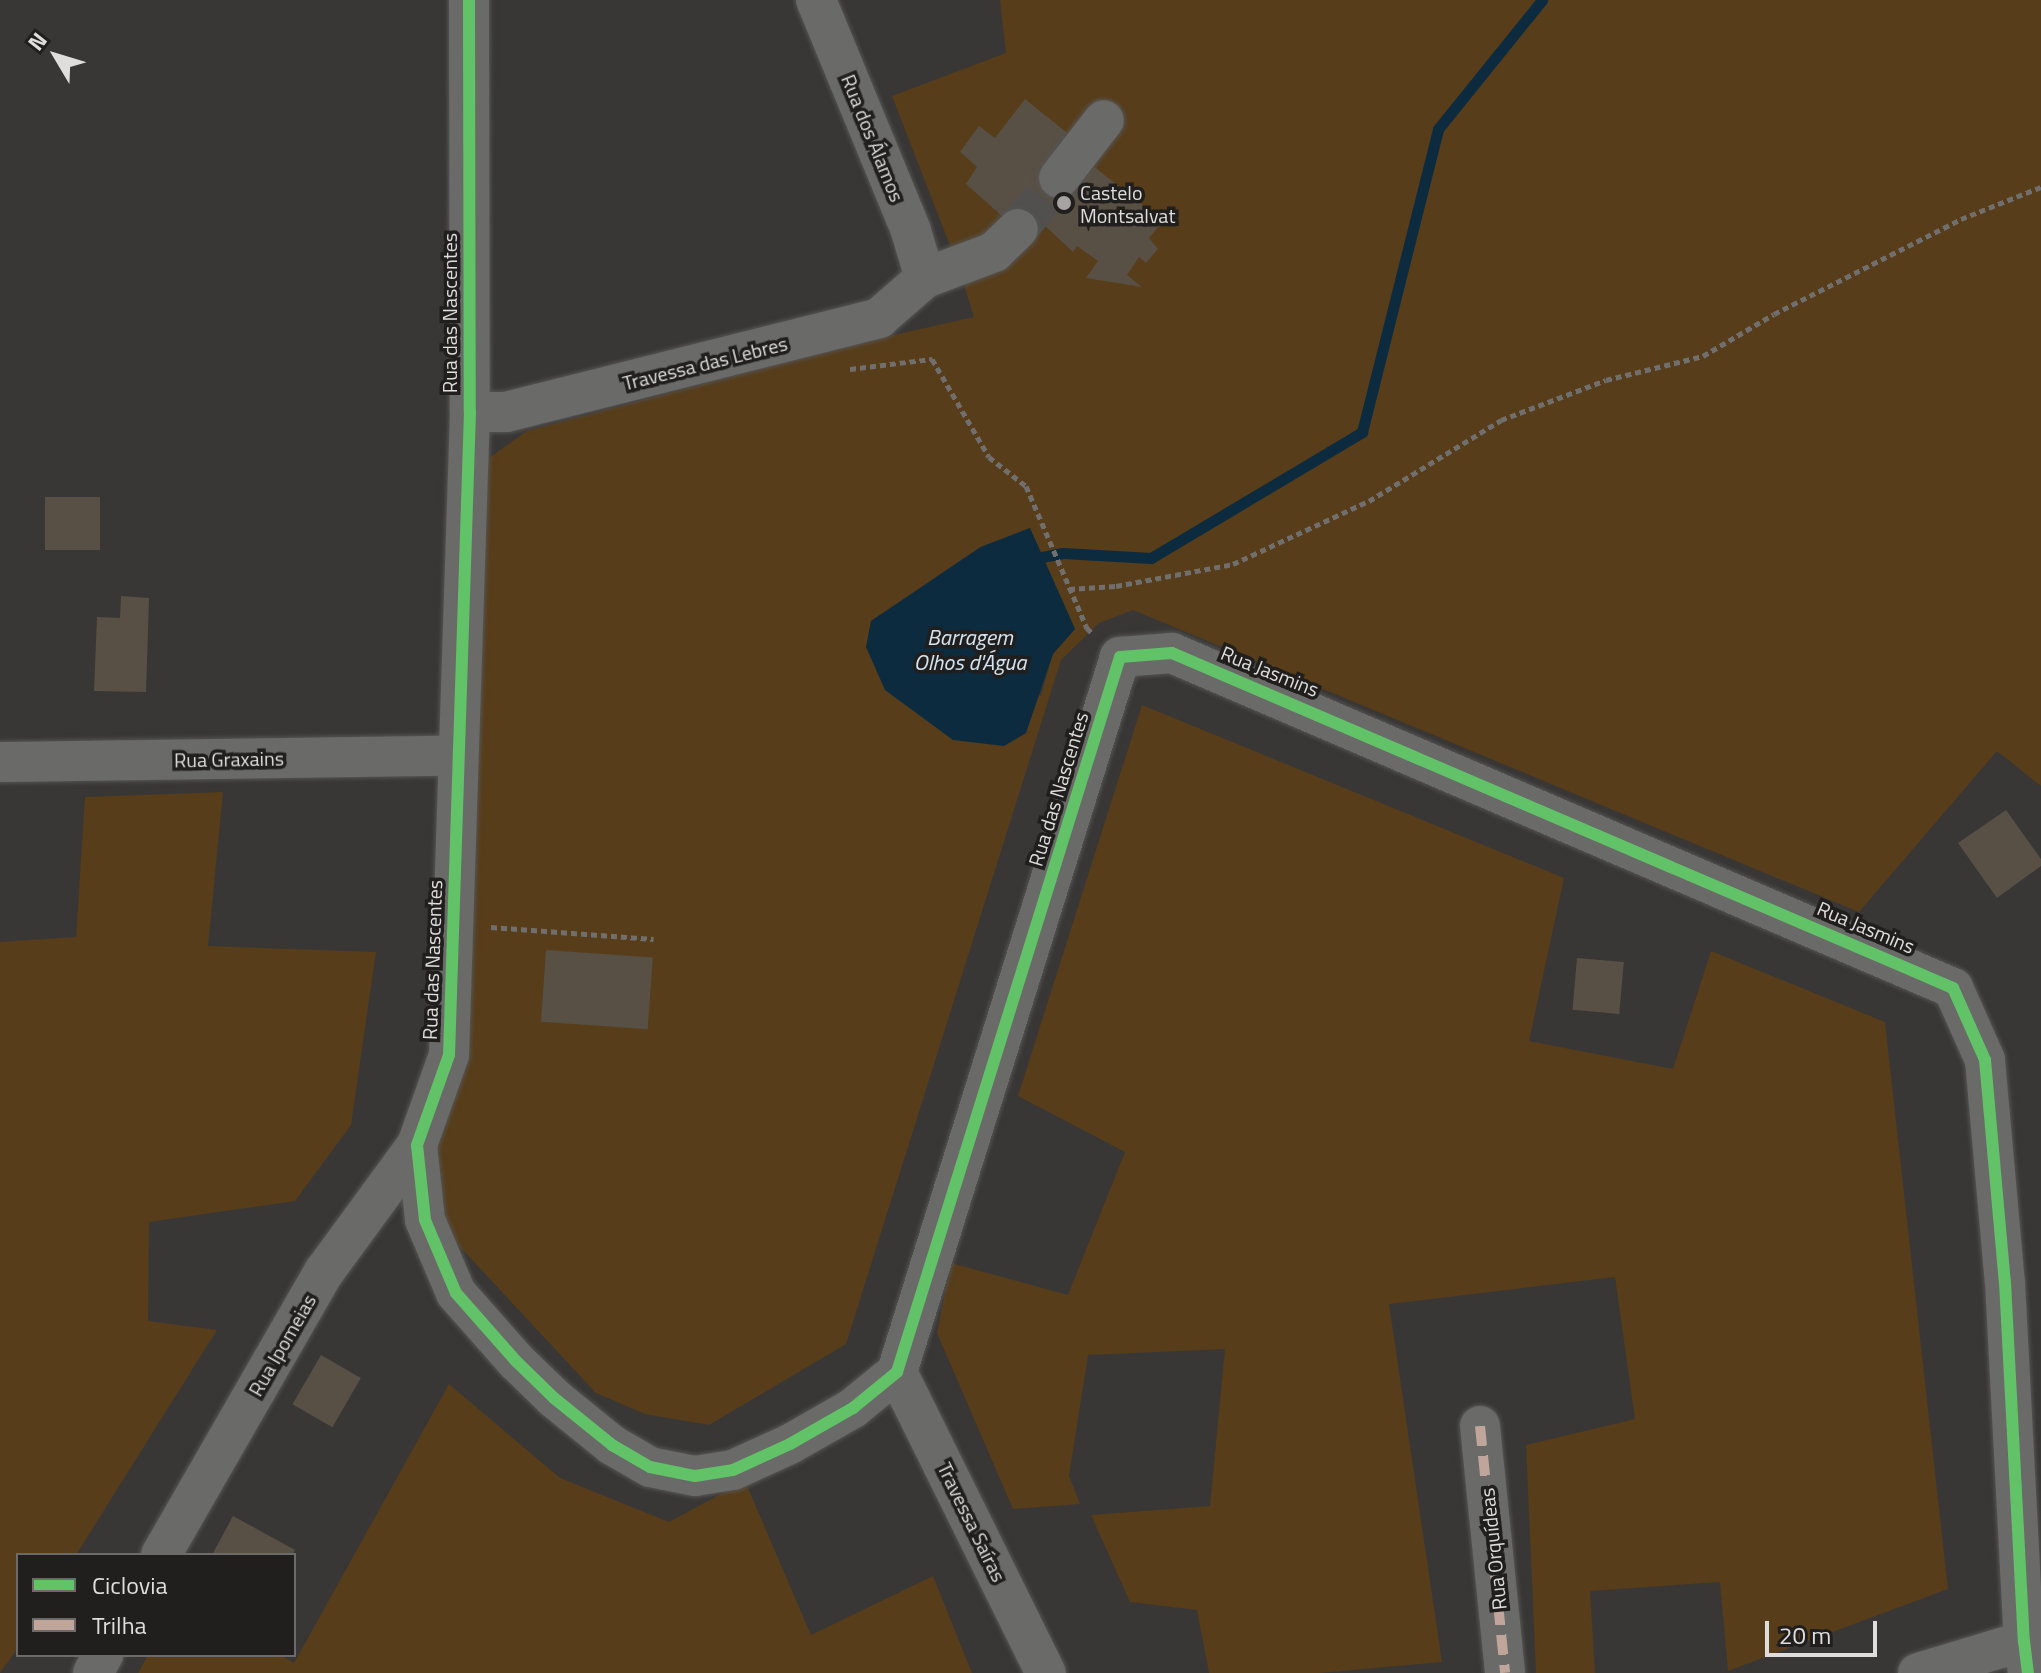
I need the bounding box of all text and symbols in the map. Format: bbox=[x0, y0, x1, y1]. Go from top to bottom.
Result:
north arrow bbox=[16, 16, 96, 96]
text: N bbox=[19, 25, 55, 58]
street label: Rua dos Álamos bbox=[837, 71, 909, 205]
place label: Castelo Montsalvat bbox=[1080, 180, 1175, 227]
marker: Castelo Montsalvat bbox=[1055, 194, 1073, 212]
street label: Rua das Nascentes bbox=[437, 233, 461, 393]
street label: Travessa das Lebres bbox=[620, 331, 790, 395]
water label: Barragem Olhos d'Água bbox=[914, 624, 1026, 676]
street label: Rua Jasmins bbox=[1218, 640, 1322, 702]
street label: Rua das Nascentes bbox=[1023, 709, 1093, 869]
street label: Rua Graxains bbox=[174, 746, 284, 772]
street label: Rua das Nascentes bbox=[417, 880, 447, 1040]
street label: Rua Jasmins bbox=[1814, 896, 1918, 958]
street label: Rua Ipomeias bbox=[243, 1290, 321, 1400]
street label: Travessa Saíras bbox=[933, 1458, 1011, 1586]
street label: Rua Orquídeas bbox=[1475, 1487, 1511, 1611]
legend bbox=[16, 1553, 296, 1657]
text: Ciclovia bbox=[92, 1567, 168, 1603]
scale bar bbox=[1769, 1605, 1881, 1655]
text: Trilha bbox=[92, 1607, 147, 1643]
text: 20 m bbox=[1779, 1617, 1831, 1653]

